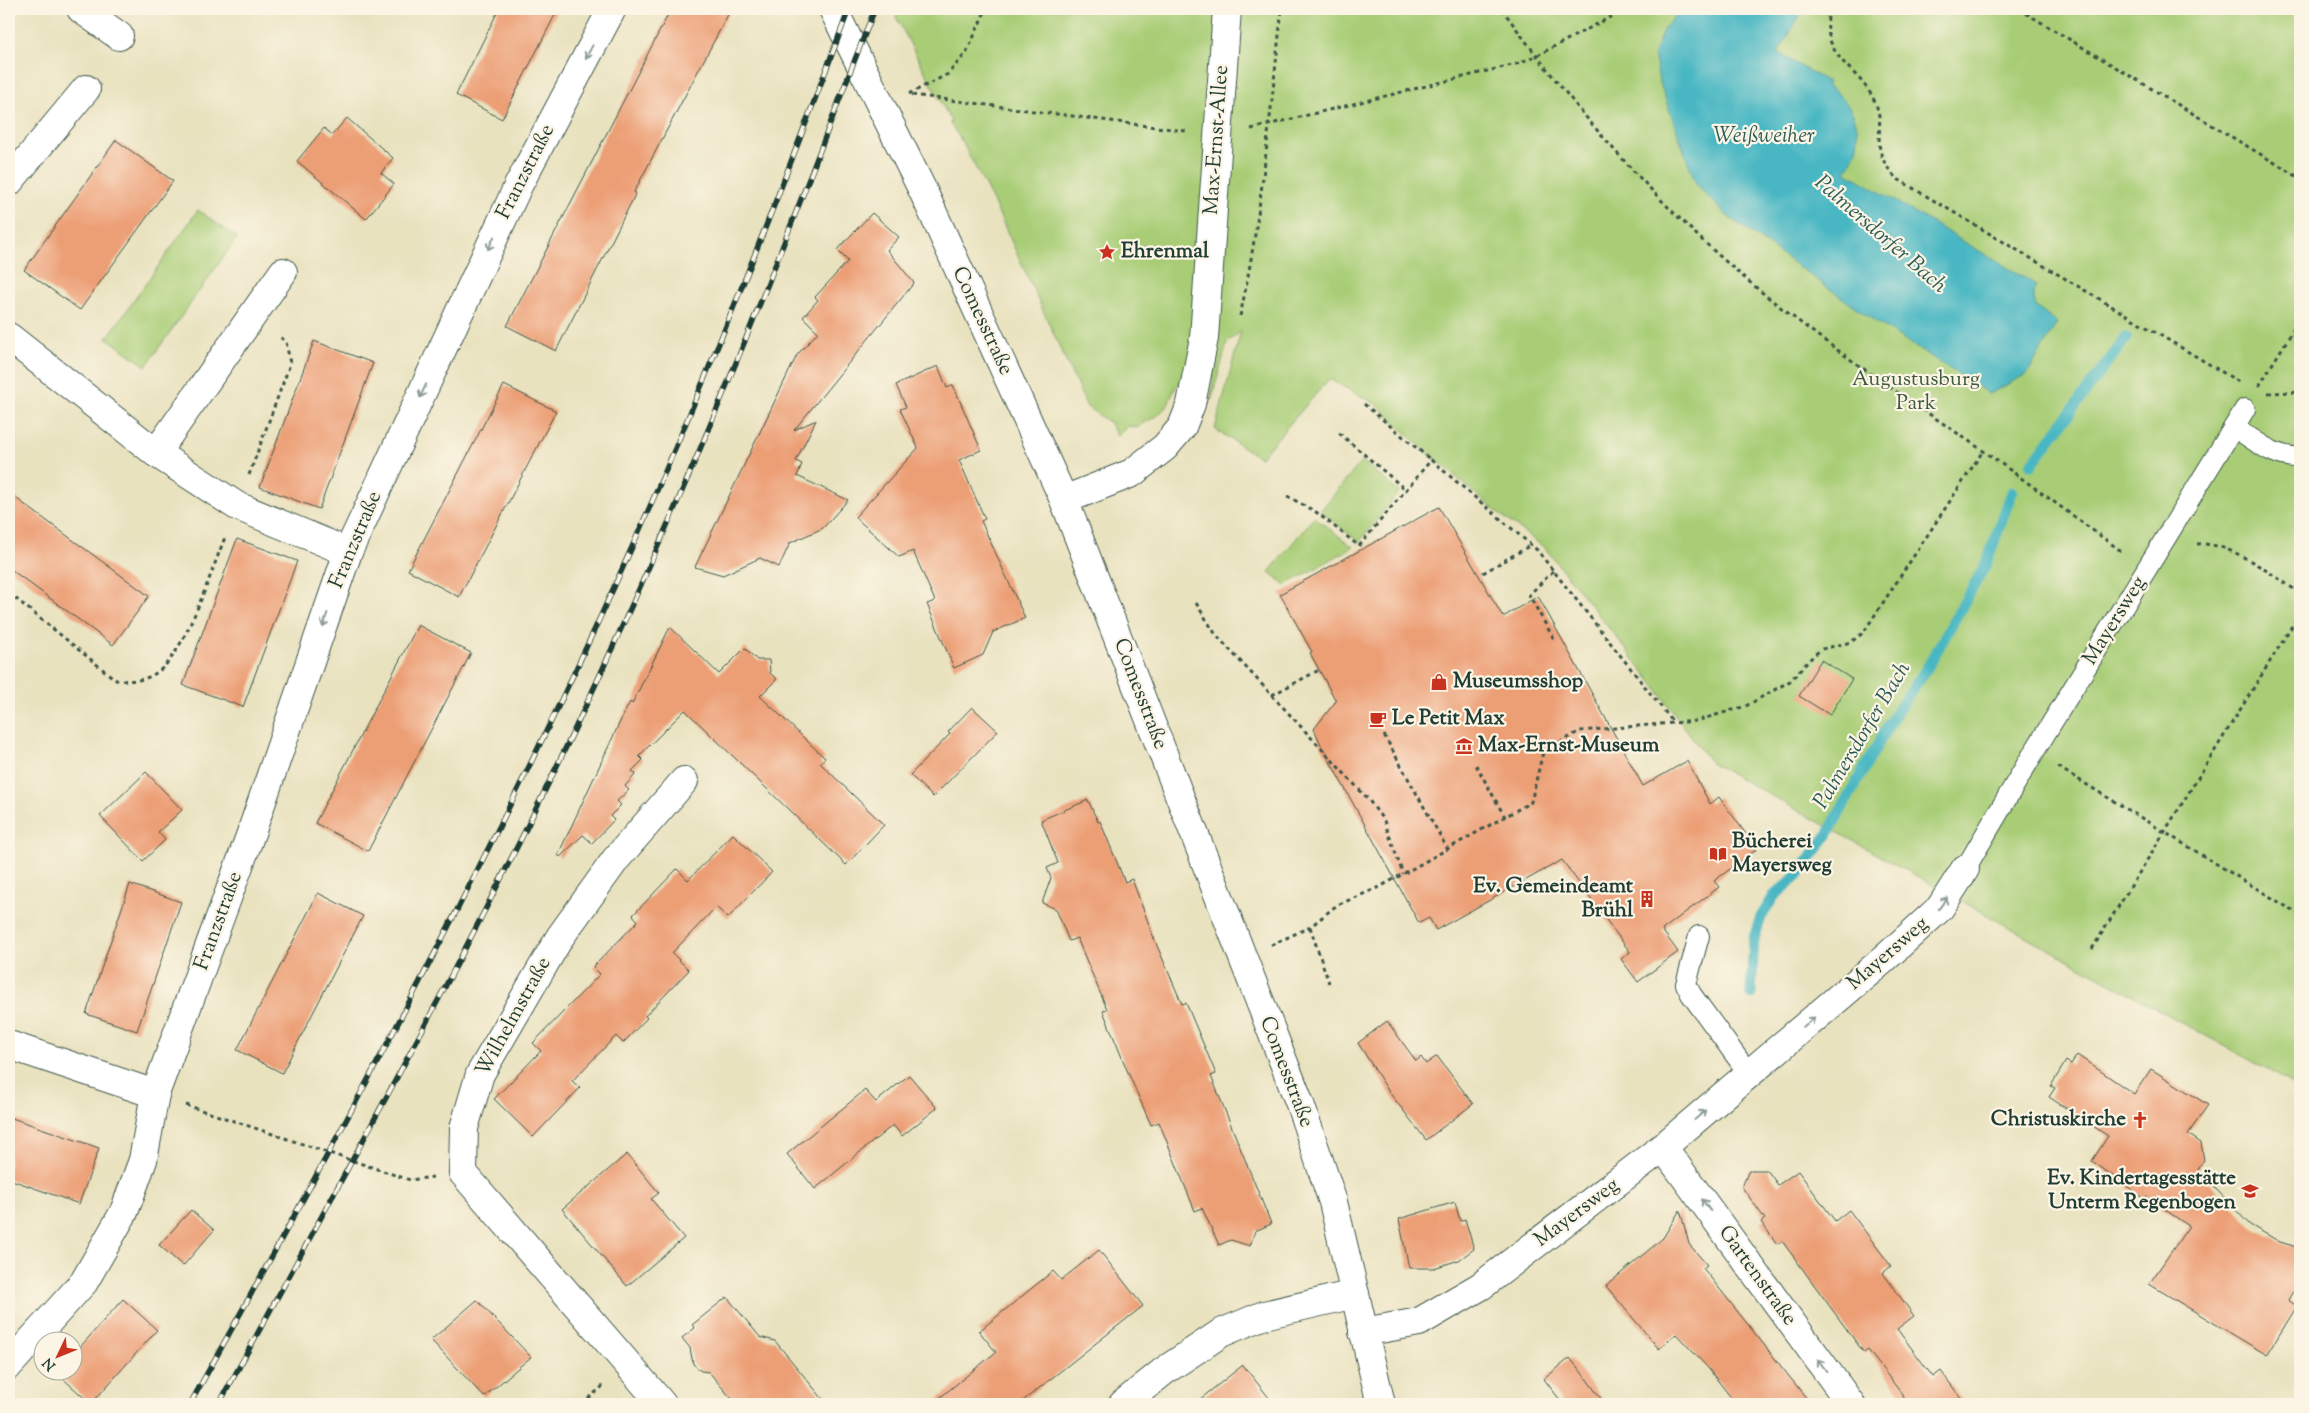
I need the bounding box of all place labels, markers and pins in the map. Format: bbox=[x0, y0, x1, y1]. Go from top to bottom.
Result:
place label: Ehrenmal bbox=[1121, 237, 1209, 267]
place icon: Ehrenmal bbox=[1097, 242, 1117, 262]
place label: Museumsshop bbox=[1453, 667, 1583, 697]
shop icon: Museumsshop bbox=[1429, 672, 1449, 692]
place label: Le Petit Max bbox=[1392, 704, 1505, 734]
cafe icon: Le Petit Max bbox=[1368, 709, 1388, 729]
place label: Max-Ernst-Museum bbox=[1478, 731, 1660, 761]
museum icon: Max-Ernst-Museum bbox=[1454, 736, 1474, 756]
place label: Bücherei Mayersweg bbox=[1732, 827, 1833, 881]
library icon: Bücherei Mayersweg bbox=[1708, 844, 1728, 864]
place label: Ev. Gemeindeamt Brühl bbox=[1473, 872, 1634, 926]
building icon: Ev. Gemeindeamt Brühl bbox=[1637, 889, 1657, 909]
place label: Christuskirche bbox=[1991, 1105, 2126, 1135]
church icon: Christuskirche bbox=[2130, 1110, 2150, 1130]
place label: Ev. Kindertagesstätte Unterm Regenbogen bbox=[2047, 1164, 2237, 1218]
school or university icon: Ev. Kindertagesstätte Unterm Regenbogen bbox=[2240, 1181, 2260, 1201]

